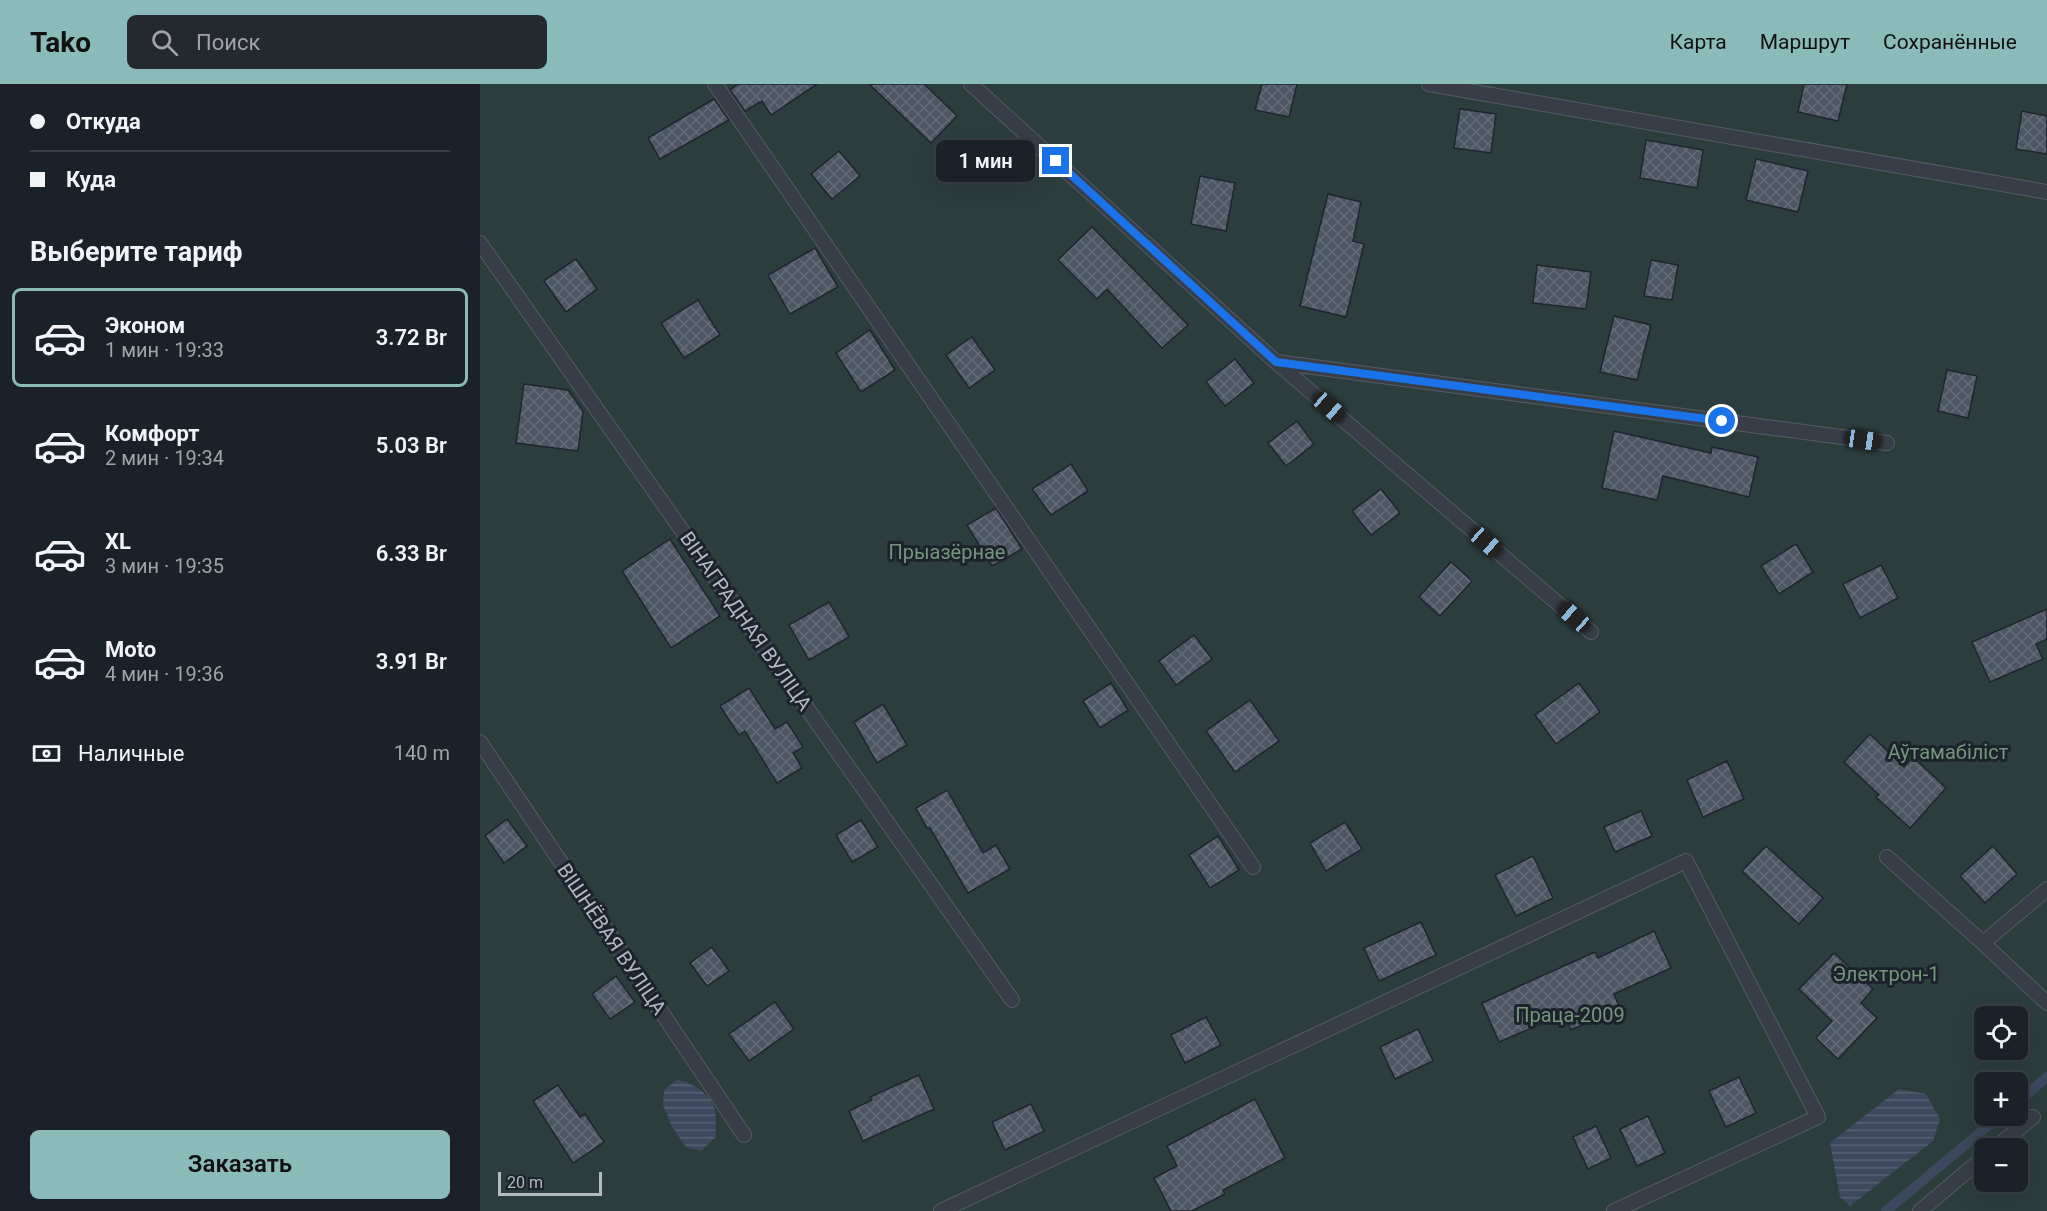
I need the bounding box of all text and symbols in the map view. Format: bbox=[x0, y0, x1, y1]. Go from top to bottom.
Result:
search box bbox=[127, 15, 547, 69]
text: Tako bbox=[30, 26, 91, 59]
icon: search bbox=[148, 26, 181, 59]
text: Поиск bbox=[196, 30, 260, 55]
text: Карта bbox=[1670, 30, 1727, 54]
text: Маршрут bbox=[1760, 30, 1850, 54]
text: Сохранённые bbox=[1883, 30, 2017, 54]
text: Откуда bbox=[66, 109, 141, 134]
callout: 1 мин bbox=[936, 140, 1035, 182]
route end bbox=[1042, 147, 1069, 174]
text: 1 мин bbox=[958, 149, 1013, 173]
text: Куда bbox=[66, 167, 116, 192]
text: Выберите тариф bbox=[30, 236, 242, 268]
icon: car bbox=[33, 311, 87, 365]
text: Эконом bbox=[105, 313, 185, 338]
text: 3.72 Br bbox=[376, 325, 447, 350]
text: 1 мин · 19:33 bbox=[105, 338, 224, 362]
car bbox=[1310, 388, 1348, 426]
route start bbox=[1708, 407, 1735, 434]
icon: car bbox=[33, 419, 87, 473]
text: Комфорт bbox=[105, 421, 200, 446]
car bbox=[1844, 429, 1882, 451]
text: 5.03 Br bbox=[376, 433, 447, 458]
text: 2 мин · 19:34 bbox=[105, 446, 224, 470]
car bbox=[1467, 523, 1505, 561]
icon: car bbox=[33, 527, 87, 581]
street label: ВІНАГРАДНАЯ ВУЛІЦА bbox=[675, 527, 817, 715]
text: XL bbox=[105, 529, 131, 554]
park label: Прыазёрнае bbox=[889, 540, 1005, 564]
text: 6.33 Br bbox=[376, 541, 447, 566]
text: 3 мин · 19:35 bbox=[105, 554, 224, 578]
car bbox=[1555, 598, 1593, 636]
icon: car bbox=[33, 635, 87, 689]
text: Moto bbox=[105, 637, 156, 662]
text: 3.91 Br bbox=[376, 649, 447, 674]
text: 4 мин · 19:36 bbox=[105, 662, 224, 686]
icon: cash bbox=[30, 737, 63, 770]
park label: Аўтамабіліст bbox=[1888, 740, 2009, 764]
text: Наличные bbox=[78, 741, 184, 766]
text: 140 m bbox=[394, 741, 450, 765]
street label: ВІШНЁВАЯ ВУЛІЦА bbox=[552, 859, 672, 1019]
park label: Электрон-1 bbox=[1833, 962, 1939, 986]
park label: Праца-2009 bbox=[1515, 1003, 1625, 1027]
map controls bbox=[1974, 1006, 2028, 1192]
button: locate bbox=[1974, 1006, 2028, 1060]
button: + bbox=[1974, 1072, 2028, 1126]
button: Заказать bbox=[30, 1130, 450, 1199]
button: − bbox=[1974, 1138, 2028, 1192]
scale bar bbox=[498, 1169, 602, 1196]
text: 20 m bbox=[507, 1173, 543, 1192]

